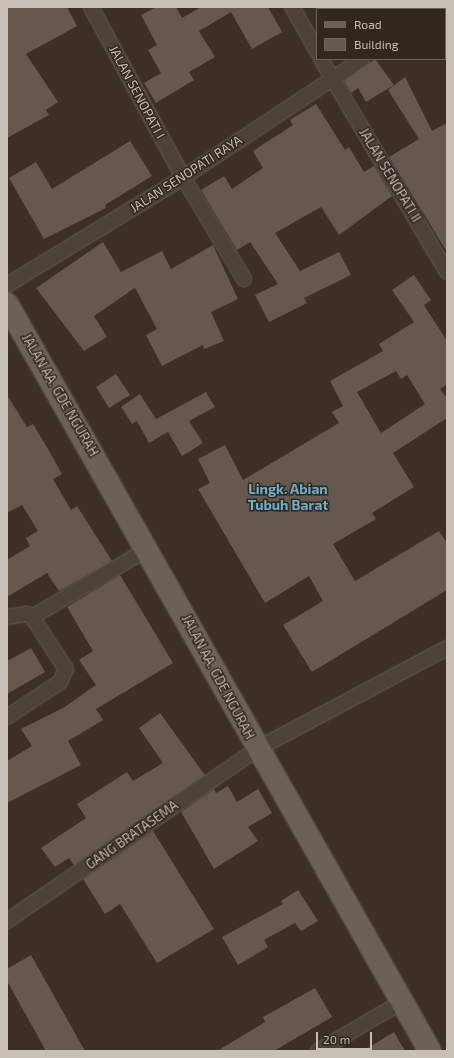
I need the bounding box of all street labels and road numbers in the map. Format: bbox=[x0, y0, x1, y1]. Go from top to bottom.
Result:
street label: JALAN SENOPATI I bbox=[106, 43, 168, 141]
street label: JALAN SENOPATI II bbox=[356, 125, 424, 225]
street label: JALAN SENOPATI RAYA bbox=[127, 132, 245, 216]
street label: JALAN AA. GDE NGURAH bbox=[18, 331, 102, 459]
street label: JALAN AA. GDE NGURAH bbox=[178, 612, 258, 742]
street label: GANG BRATASEMA bbox=[83, 797, 181, 873]

